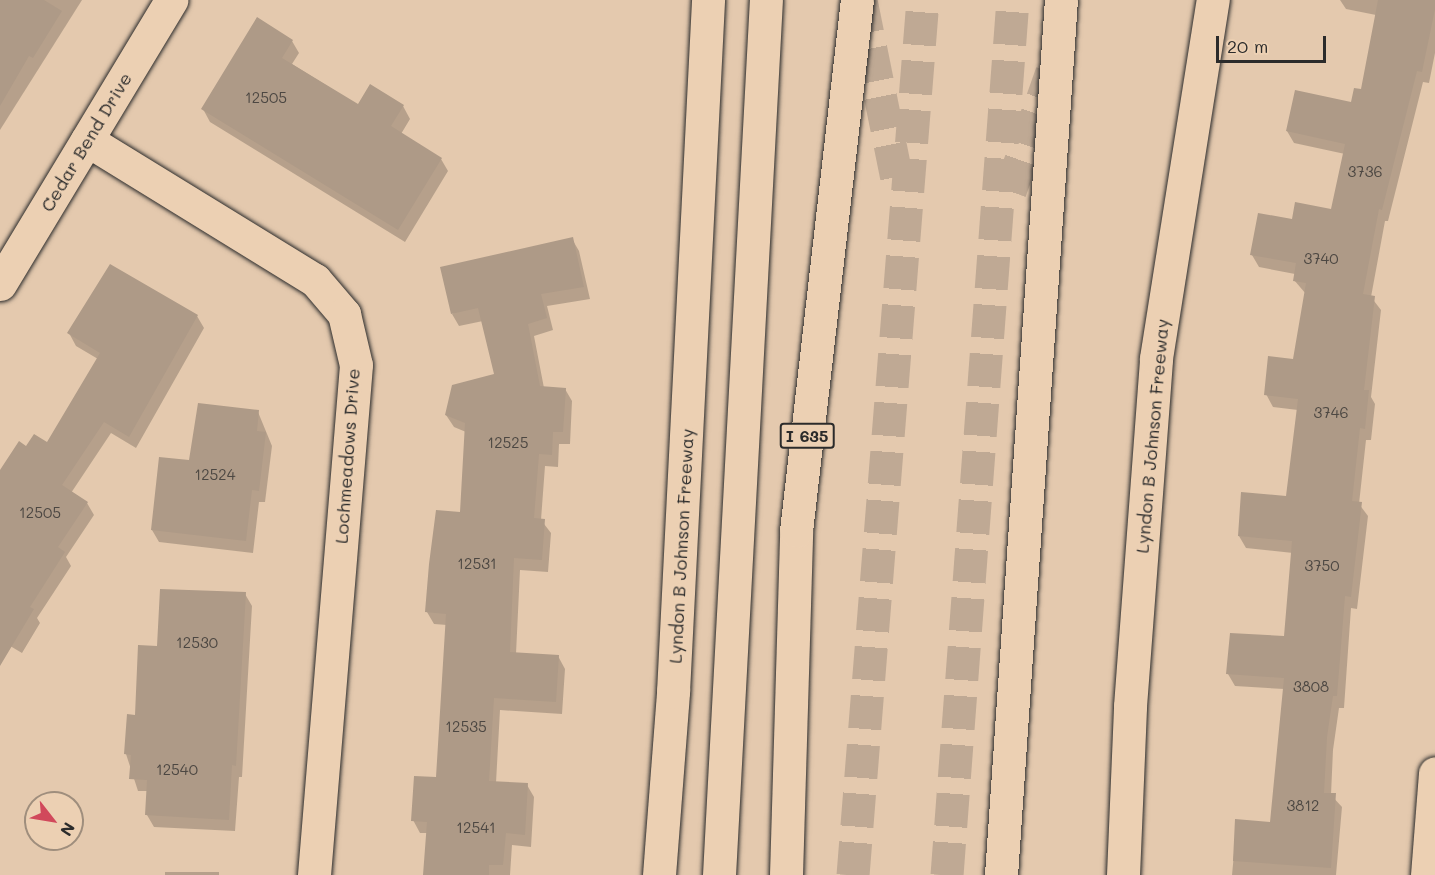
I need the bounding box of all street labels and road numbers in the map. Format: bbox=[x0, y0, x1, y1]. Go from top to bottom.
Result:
street label: Cedar Bend Drive bbox=[36, 69, 136, 215]
street label: Lyndon B Johnson Freeway bbox=[1131, 318, 1173, 554]
street label: Lochmeadows Drive bbox=[330, 368, 364, 544]
road number: I 635 bbox=[778, 423, 836, 449]
street label: Lyndon B Johnson Freeway bbox=[664, 428, 698, 664]

